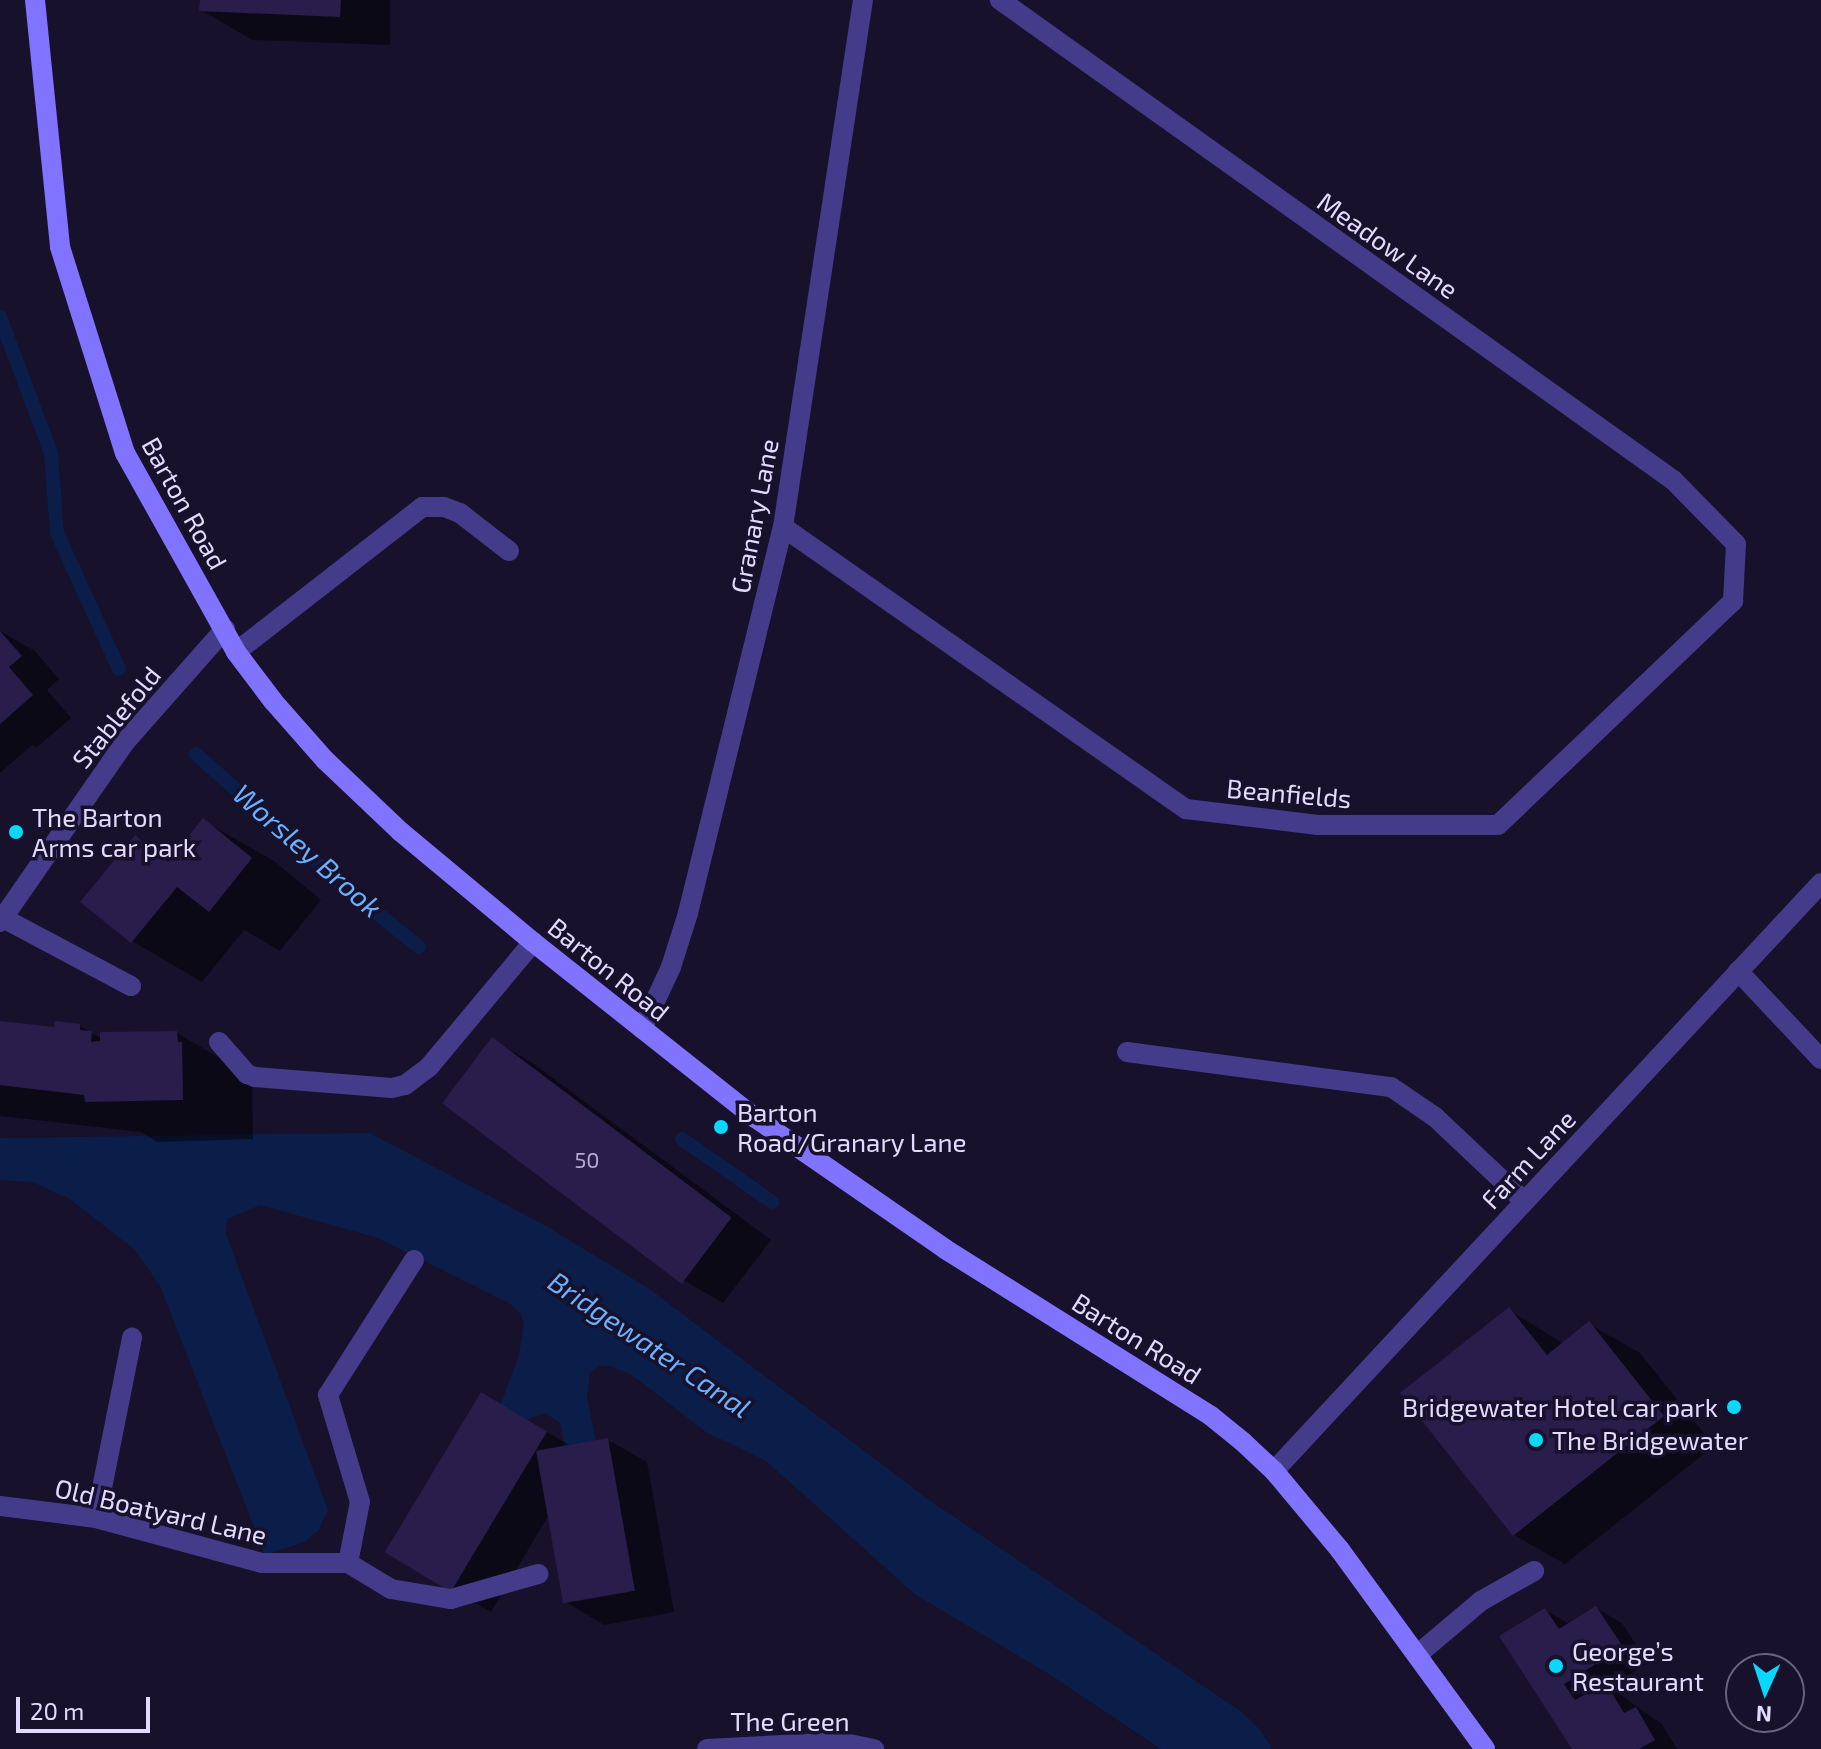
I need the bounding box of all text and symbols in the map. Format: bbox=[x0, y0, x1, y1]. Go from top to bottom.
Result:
street label: Meadow Lane bbox=[1312, 185, 1464, 305]
street label: Barton Road bbox=[136, 431, 234, 575]
street label: Granary Lane bbox=[724, 436, 784, 596]
street label: Stablefold bbox=[65, 660, 167, 774]
street label: Beanfields bbox=[1225, 772, 1353, 814]
water label: Worsley Brook bbox=[227, 776, 389, 924]
place label: The Barton Arms car park bbox=[32, 801, 197, 862]
marker: The Barton Arms car park bbox=[7, 823, 25, 841]
street label: Barton Road bbox=[542, 911, 676, 1027]
place label: Barton Road/Granary Lane bbox=[737, 1096, 967, 1158]
street label: Farm Lane bbox=[1475, 1103, 1581, 1215]
marker: Barton Road/Granary Lane bbox=[712, 1118, 730, 1136]
house number: 50 bbox=[574, 1147, 600, 1173]
water label: Bridgewater Canal bbox=[542, 1264, 758, 1424]
street label: Barton Road bbox=[1067, 1286, 1207, 1390]
place label: Bridgewater Hotel car park bbox=[1400, 1391, 1718, 1423]
marker: Bridgewater Hotel car park bbox=[1725, 1398, 1743, 1416]
place label: The Bridgewater bbox=[1552, 1424, 1748, 1456]
marker: The Bridgewater bbox=[1527, 1431, 1545, 1449]
street label: Old Boatyard Lane bbox=[52, 1471, 270, 1551]
place label: George’s Restaurant bbox=[1572, 1635, 1704, 1696]
north arrow bbox=[1725, 1653, 1805, 1733]
marker: George’s Restaurant bbox=[1547, 1657, 1565, 1675]
scale bar bbox=[20, 1681, 154, 1731]
text: 20 m bbox=[30, 1696, 84, 1725]
text: N bbox=[1755, 1702, 1772, 1728]
street label: The Green bbox=[730, 1705, 850, 1737]

